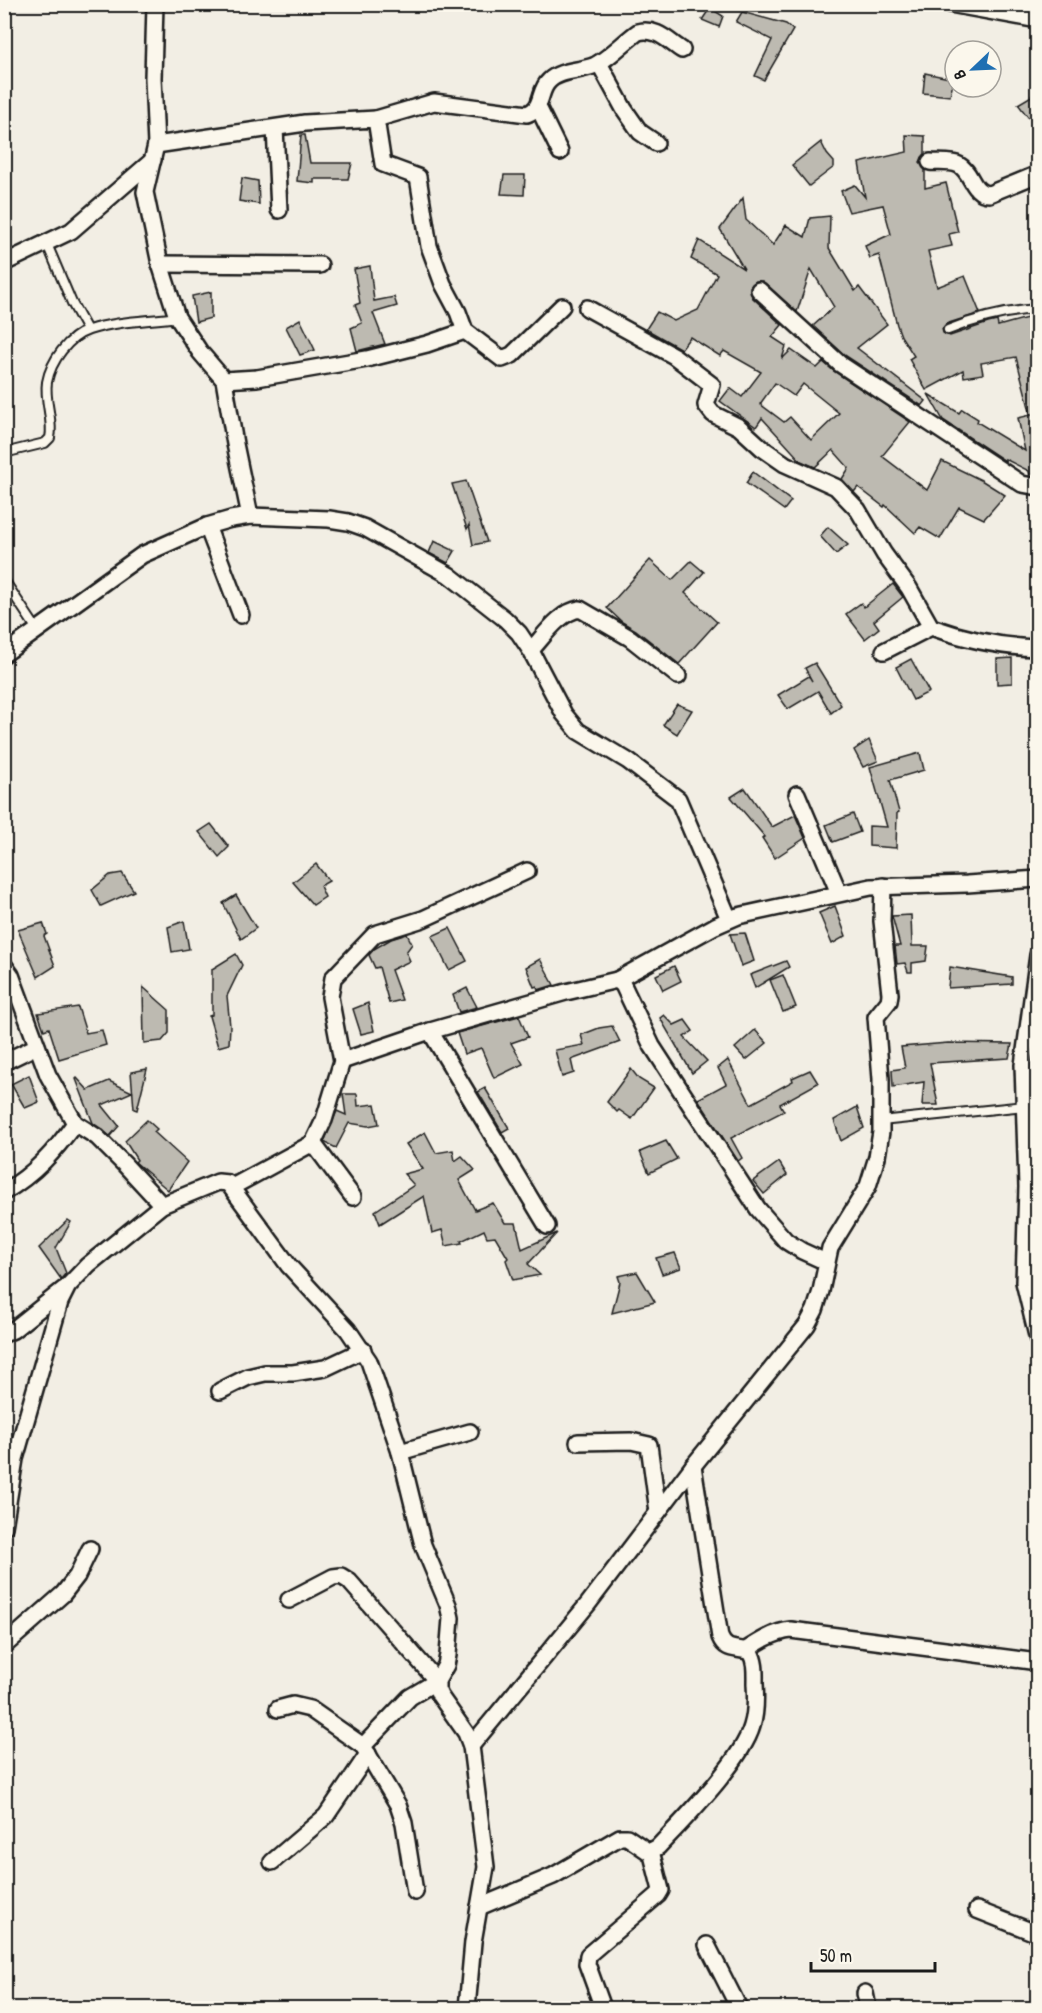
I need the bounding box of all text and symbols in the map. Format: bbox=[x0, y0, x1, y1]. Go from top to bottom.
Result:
north arrow bbox=[943, 39, 1003, 99]
text: B bbox=[947, 67, 971, 83]
scale bar bbox=[811, 1935, 936, 1973]
text: 50 m bbox=[820, 1943, 852, 1968]

